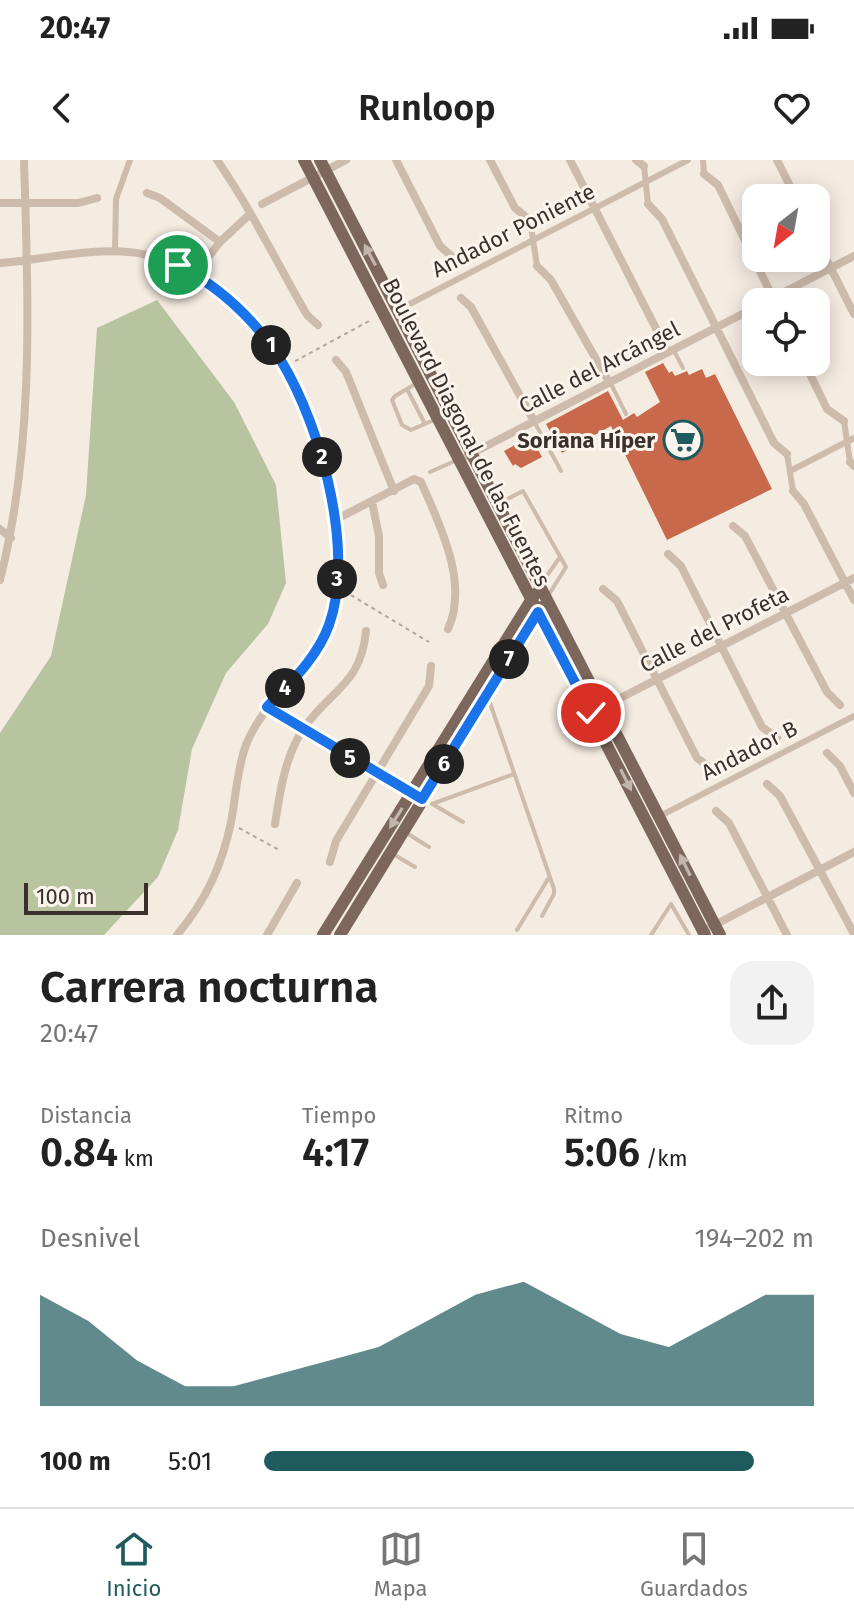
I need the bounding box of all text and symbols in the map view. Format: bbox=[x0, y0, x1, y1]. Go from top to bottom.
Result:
text: 20:47 bbox=[40, 10, 110, 46]
icon: back bbox=[40, 86, 84, 130]
text: Runloop bbox=[358, 86, 496, 130]
icon: heart bbox=[770, 86, 814, 130]
street label: Andador Poniente bbox=[427, 178, 599, 283]
north arrow bbox=[742, 184, 830, 272]
map controls bbox=[742, 184, 830, 376]
pin bbox=[144, 231, 212, 299]
icon: arrive bbox=[156, 243, 200, 287]
one-way arrow bbox=[363, 244, 376, 267]
street label: Boulevard Diagonal de las Fuentes bbox=[377, 274, 556, 591]
button: locate bbox=[742, 288, 830, 376]
street label: Calle del Arcángel bbox=[514, 315, 684, 420]
pin: 1 bbox=[251, 325, 291, 365]
text: 1 bbox=[266, 331, 276, 358]
supermarket icon: Soriana Híper bbox=[662, 419, 704, 461]
place label: Soriana Híper bbox=[517, 427, 655, 454]
pin: 2 bbox=[302, 437, 342, 477]
text: 2 bbox=[316, 443, 328, 470]
pin: 3 bbox=[317, 559, 357, 599]
text: 3 bbox=[331, 565, 343, 592]
street label: Calle del Profeta bbox=[635, 580, 793, 679]
pin: 7 bbox=[489, 639, 529, 679]
text: 7 bbox=[504, 645, 514, 672]
pin: 4 bbox=[265, 668, 305, 708]
text: 4 bbox=[279, 674, 291, 701]
pin bbox=[557, 679, 625, 747]
icon: check bbox=[569, 691, 613, 735]
street label: Andador B bbox=[697, 715, 802, 786]
pin: 5 bbox=[330, 738, 370, 778]
text: 5 bbox=[344, 744, 356, 771]
pin: 6 bbox=[424, 744, 464, 784]
text: 6 bbox=[438, 750, 450, 777]
one-way arrow bbox=[619, 769, 633, 792]
one-way arrow bbox=[390, 807, 404, 829]
one-way arrow bbox=[678, 854, 692, 877]
scale bar bbox=[24, 879, 148, 915]
text: 100 m bbox=[36, 883, 95, 910]
text: Carrera nocturna bbox=[40, 961, 379, 1014]
button: share bbox=[730, 961, 814, 1045]
text: 20:47 bbox=[40, 1018, 98, 1049]
text: Distancia bbox=[40, 1102, 132, 1129]
text: Tiempo bbox=[302, 1102, 376, 1129]
text: Ritmo bbox=[564, 1102, 623, 1129]
text: 0.84 bbox=[40, 1129, 118, 1177]
text: 4:17 bbox=[302, 1129, 369, 1177]
text: 5:06 bbox=[564, 1129, 640, 1177]
text: km bbox=[118, 1145, 154, 1172]
text: /km bbox=[640, 1145, 687, 1172]
text: Desnivel bbox=[40, 1223, 140, 1254]
text: 194–202 m bbox=[694, 1223, 814, 1254]
text: 100 m bbox=[40, 1446, 111, 1477]
text: 5:01 bbox=[168, 1446, 212, 1477]
tab: Inicio bbox=[106, 1527, 161, 1602]
tab: Mapa bbox=[374, 1527, 428, 1602]
tab: Guardados bbox=[640, 1527, 748, 1602]

